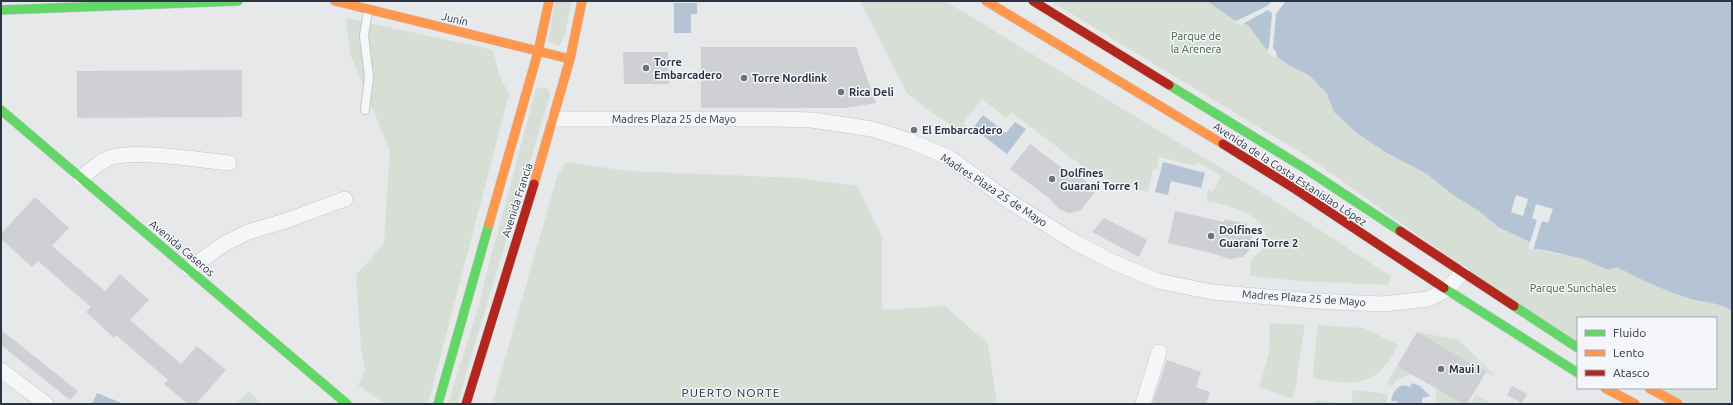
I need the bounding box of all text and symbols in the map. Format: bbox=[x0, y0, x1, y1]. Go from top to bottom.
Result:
street label: Junín bbox=[440, 10, 470, 28]
park label: Parque de la Arenera bbox=[1171, 30, 1221, 55]
place label: Torre Embarcadero bbox=[654, 56, 723, 81]
marker: Torre Embarcadero bbox=[641, 63, 651, 73]
place label: Torre Nordlink bbox=[752, 72, 828, 84]
marker: Torre Nordlink bbox=[739, 73, 749, 83]
place label: Rica Deli bbox=[849, 86, 894, 98]
marker: Rica Deli bbox=[836, 87, 846, 97]
street label: Madres Plaza 25 de Mayo bbox=[612, 113, 736, 125]
street label: Avenida de la Costa Estanislao López bbox=[1211, 120, 1369, 228]
place label: El Embarcadero bbox=[922, 124, 1003, 136]
marker: El Embarcadero bbox=[909, 125, 919, 135]
street label: Madres Plaza 25 de Mayo bbox=[939, 151, 1049, 229]
street label: Avenida Francia bbox=[499, 161, 535, 239]
place label: Dolfines Guaraní Torre 1 bbox=[1060, 167, 1139, 192]
marker: Dolfines Guaraní Torre 1 bbox=[1047, 174, 1057, 184]
street label: Avenida Caseros bbox=[147, 217, 217, 279]
place label: Dolfines Guaraní Torre 2 bbox=[1219, 224, 1298, 249]
marker: Dolfines Guaraní Torre 2 bbox=[1206, 231, 1216, 241]
park label: Parque Sunchales bbox=[1530, 282, 1617, 294]
street label: Madres Plaza 25 de Mayo bbox=[1242, 288, 1366, 308]
legend bbox=[1577, 317, 1717, 389]
text: Fluido bbox=[1613, 326, 1646, 339]
text: Lento bbox=[1613, 346, 1644, 359]
place label: Maui I bbox=[1449, 363, 1480, 375]
marker: Maui I bbox=[1436, 364, 1446, 374]
text: Atasco bbox=[1613, 366, 1649, 379]
district label: PUERTO NORTE bbox=[682, 386, 780, 399]

